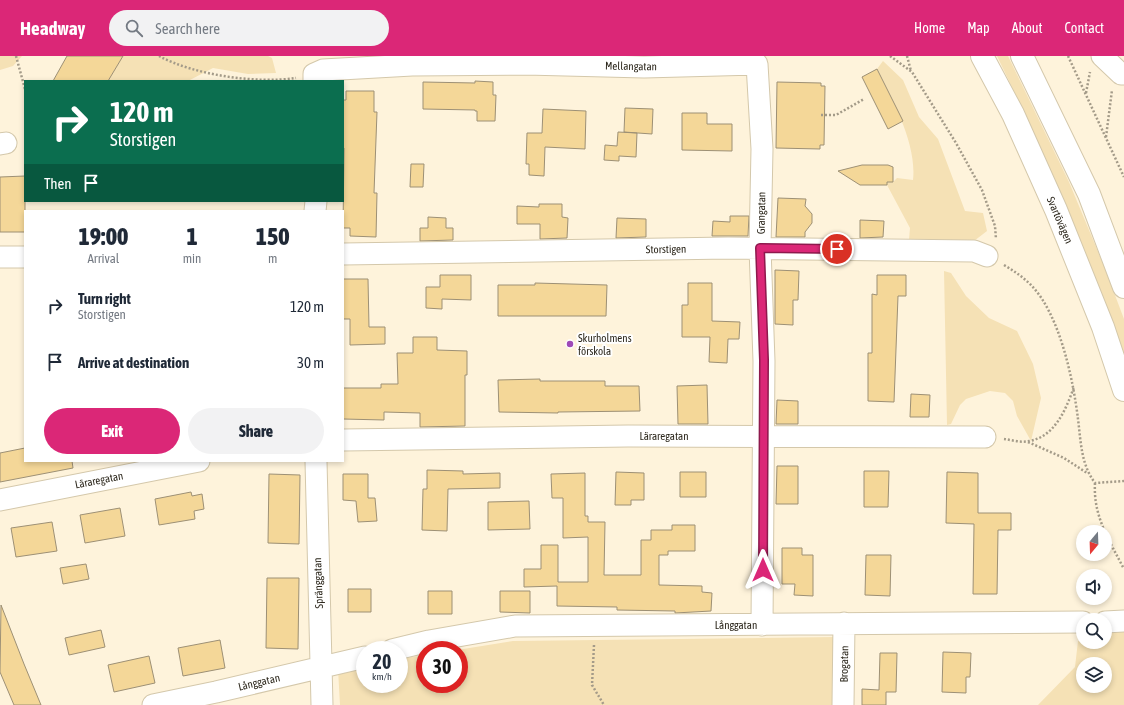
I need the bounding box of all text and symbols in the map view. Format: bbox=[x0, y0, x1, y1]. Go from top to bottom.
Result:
search box bbox=[109, 10, 389, 46]
text: Headway bbox=[20, 17, 85, 39]
icon: search bbox=[123, 17, 145, 39]
text: Search here bbox=[155, 20, 220, 37]
text: Home bbox=[914, 20, 945, 36]
text: Map bbox=[967, 20, 990, 36]
text: About bbox=[1012, 20, 1043, 36]
text: Contact bbox=[1065, 20, 1104, 36]
street label: Mellangatan bbox=[605, 60, 657, 72]
icon: right bbox=[44, 96, 96, 148]
text: 120 m bbox=[110, 96, 173, 128]
text: Storstigen bbox=[110, 129, 176, 150]
icon: arrive bbox=[80, 172, 102, 194]
text: Then bbox=[44, 175, 72, 192]
street label: Grangatan bbox=[755, 192, 767, 234]
street label: Svartövägen bbox=[1045, 195, 1075, 245]
text: 19:00 bbox=[78, 223, 128, 250]
text: 1 bbox=[186, 223, 198, 250]
text: 150 bbox=[256, 223, 290, 250]
pin bbox=[820, 232, 854, 266]
icon: arrive bbox=[826, 238, 848, 260]
street label: Storstigen bbox=[646, 243, 686, 255]
text: Arrival bbox=[87, 251, 119, 266]
text: min bbox=[183, 251, 201, 266]
text: m bbox=[268, 251, 277, 266]
text: Turn right bbox=[78, 290, 131, 307]
icon: right bbox=[44, 295, 66, 317]
text: 120 m bbox=[290, 298, 324, 315]
text: Storstigen bbox=[78, 307, 126, 322]
place label: Skurholmens förskola bbox=[578, 332, 632, 357]
marker: Skurholmens förskola bbox=[565, 339, 575, 349]
icon: arrive bbox=[44, 351, 66, 373]
text: Arrive at destination bbox=[78, 354, 189, 371]
text: 30 m bbox=[297, 354, 324, 371]
button: Exit bbox=[44, 408, 180, 454]
button: Share bbox=[188, 408, 324, 454]
street label: Läraregatan bbox=[640, 430, 689, 442]
street label: Läraregatan bbox=[74, 469, 124, 491]
north arrow bbox=[1076, 525, 1112, 561]
map controls bbox=[1076, 525, 1112, 693]
position arrow bbox=[742, 549, 784, 591]
street label: Spränggatan bbox=[311, 557, 325, 609]
button: sound bbox=[1076, 569, 1112, 605]
button: search bbox=[1076, 613, 1112, 649]
street label: Långgatan bbox=[715, 619, 757, 631]
speed limit sign: 30 bbox=[416, 641, 468, 693]
street label: Brogatan bbox=[838, 645, 850, 683]
text: 20 bbox=[373, 650, 391, 673]
button: layers bbox=[1076, 657, 1112, 693]
street label: Långgatan bbox=[237, 671, 281, 693]
text: km/h bbox=[372, 671, 392, 682]

